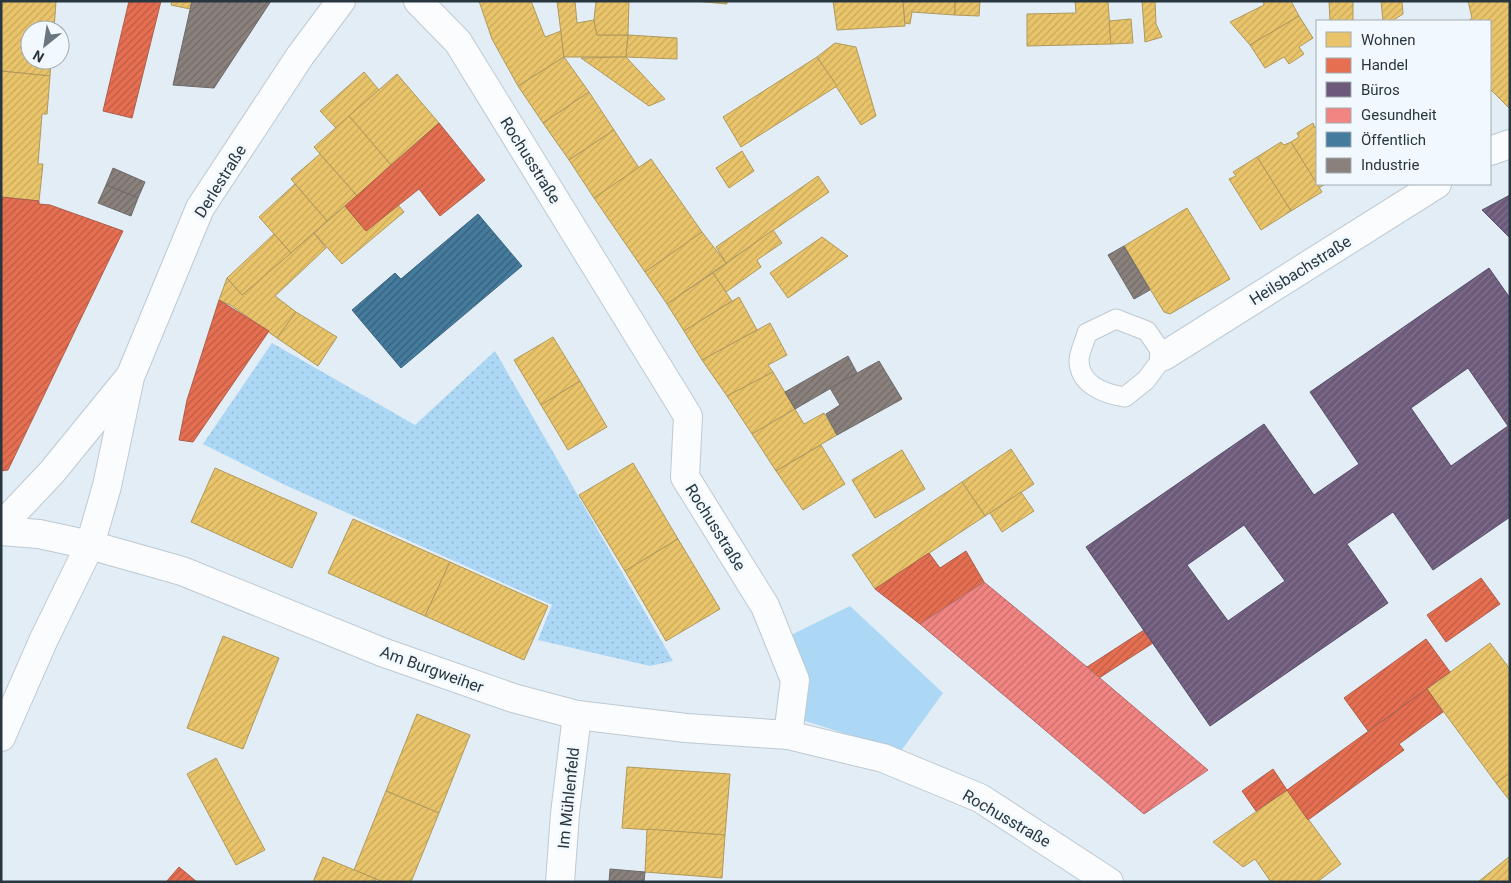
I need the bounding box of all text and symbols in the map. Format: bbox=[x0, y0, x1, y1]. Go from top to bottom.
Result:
north arrow bbox=[20, 20, 70, 70]
legend bbox=[1316, 20, 1491, 185]
text: Wohnen bbox=[1361, 31, 1415, 49]
text: N bbox=[30, 47, 47, 66]
text: Handel bbox=[1361, 56, 1408, 74]
text: Büros bbox=[1361, 81, 1400, 99]
text: Gesundheit bbox=[1361, 106, 1437, 124]
street label: Rochusstraße bbox=[496, 113, 565, 207]
text: Öffentlich bbox=[1361, 131, 1426, 149]
street label: Derlestraße bbox=[191, 141, 250, 221]
text: Industrie bbox=[1361, 156, 1419, 174]
street label: Heilsbachstraße bbox=[1246, 232, 1355, 309]
street label: Rochusstraße bbox=[681, 480, 750, 574]
street label: Am Burgweiher bbox=[378, 642, 487, 697]
street label: Im Mühlenfeld bbox=[554, 746, 583, 850]
street label: Rochusstraße bbox=[959, 786, 1054, 851]

